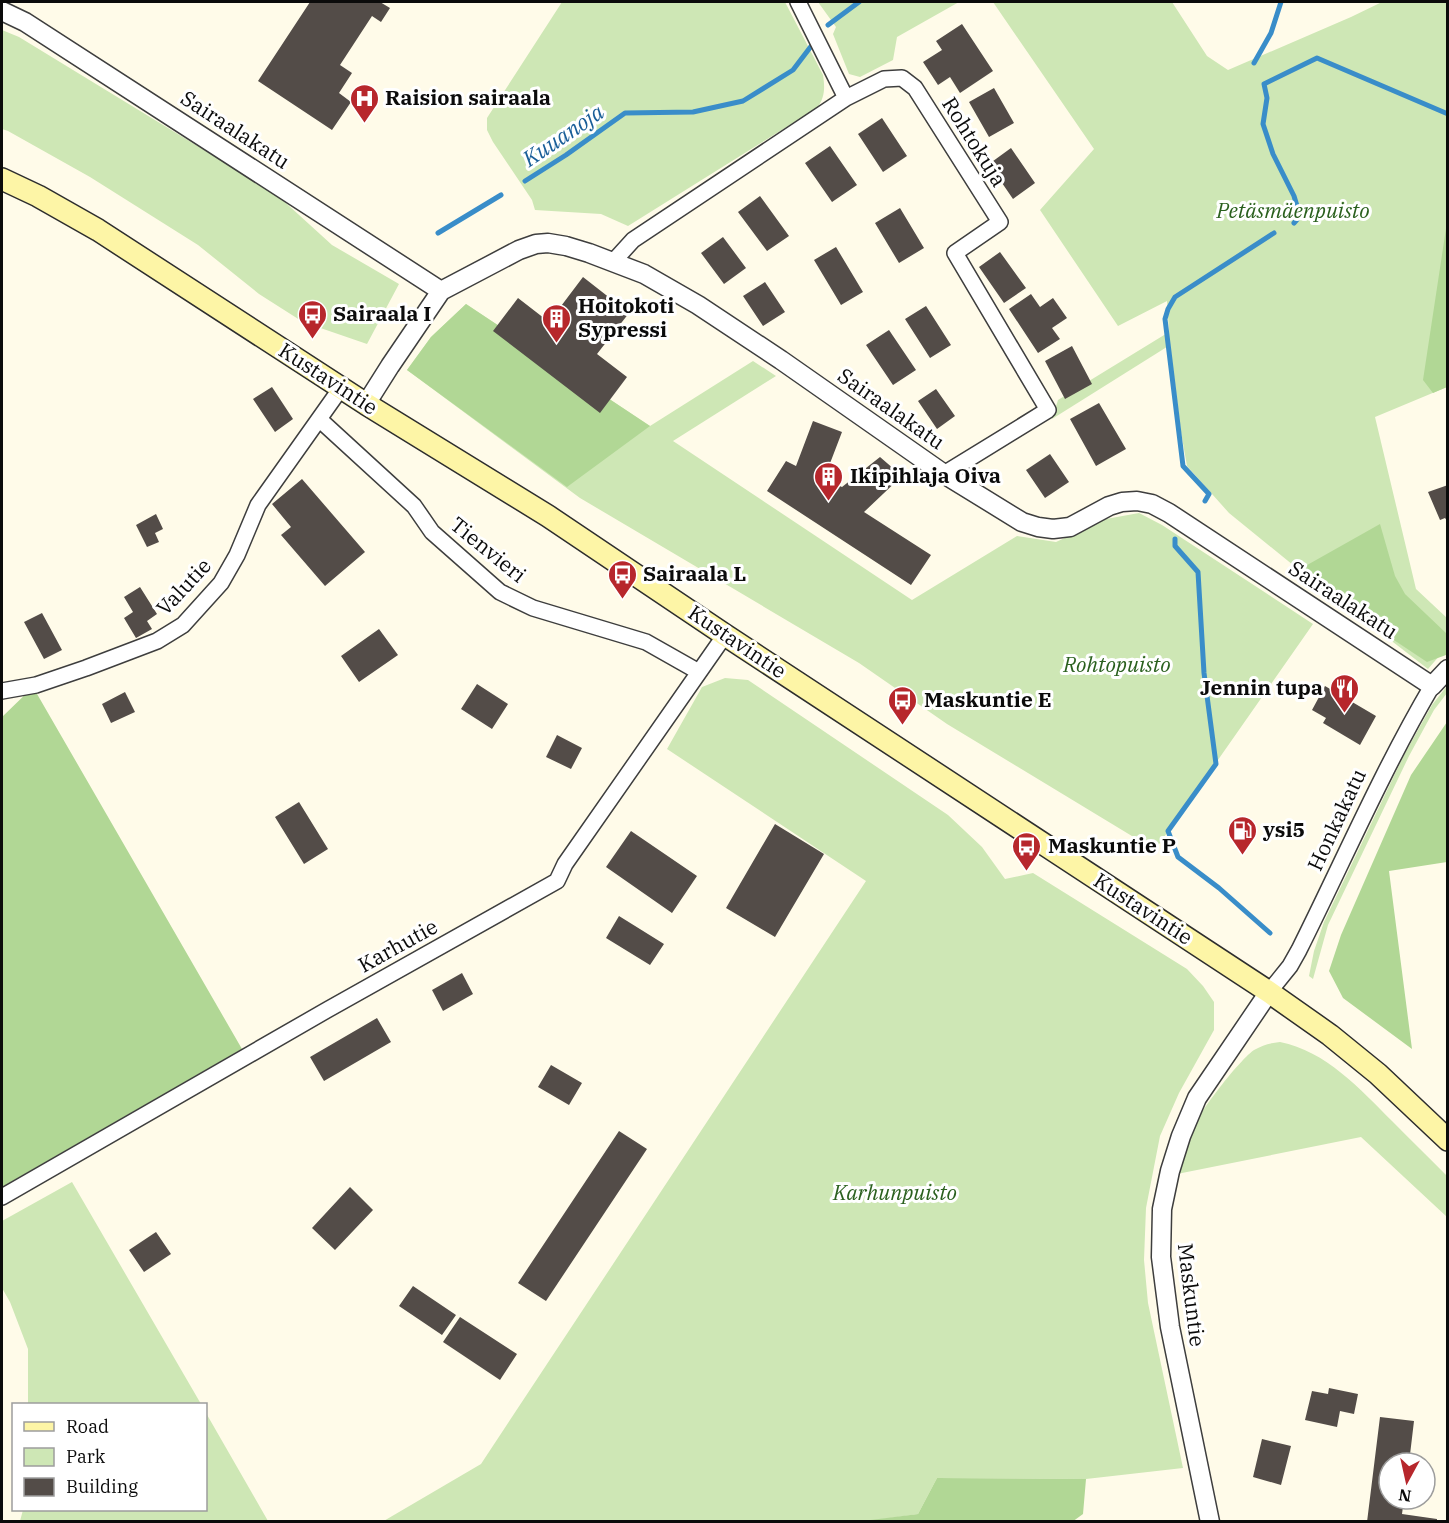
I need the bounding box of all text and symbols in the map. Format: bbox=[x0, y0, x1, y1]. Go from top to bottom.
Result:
hospital icon: Raision sairaala bbox=[348, 82, 380, 124]
place label: Raision sairaala bbox=[385, 83, 551, 111]
street label: Sairaalakatu bbox=[176, 84, 295, 175]
street label: Rohtokuja bbox=[936, 91, 1013, 192]
water label: Kuuanoja bbox=[516, 97, 609, 173]
park label: Petäsmäenpuisto bbox=[1215, 196, 1370, 224]
place label: Hoitokoti Sypressi bbox=[578, 291, 674, 343]
bus stop icon: Sairaala I bbox=[296, 298, 328, 340]
place label: Sairaala I bbox=[333, 299, 431, 327]
building icon: Hoitokoti Sypressi bbox=[541, 302, 573, 344]
street label: Kustavintie bbox=[274, 336, 383, 421]
street label: Sairaalakatu bbox=[833, 361, 951, 455]
building icon: Ikipihlaja Oiva bbox=[813, 460, 845, 502]
place label: Ikipihlaja Oiva bbox=[850, 461, 1001, 489]
street label: Tienvieri bbox=[445, 510, 532, 588]
street label: Valutie bbox=[150, 552, 217, 621]
street label: Sairaalakatu bbox=[1284, 554, 1403, 645]
bus stop icon: Sairaala L bbox=[606, 558, 638, 600]
place label: Sairaala L bbox=[643, 559, 746, 587]
street label: Kustavintie bbox=[683, 598, 792, 684]
park label: Rohtopuisto bbox=[1062, 650, 1171, 678]
restaurant icon: Jennin tupa bbox=[1328, 672, 1360, 714]
place label: Jennin tupa bbox=[1200, 673, 1323, 701]
bus stop icon: Maskuntie E bbox=[887, 684, 919, 726]
place label: Maskuntie E bbox=[924, 685, 1051, 713]
street label: Honkakatu bbox=[1300, 764, 1372, 875]
fuel station icon: ysi5 bbox=[1226, 814, 1258, 856]
place label: ysi5 bbox=[1262, 815, 1305, 843]
bus stop icon: Maskuntie P bbox=[1011, 830, 1043, 872]
place label: Maskuntie P bbox=[1048, 831, 1176, 859]
street label: Kustavintie bbox=[1089, 866, 1198, 951]
street label: Karhutie bbox=[353, 912, 442, 978]
park label: Karhunpuisto bbox=[832, 1178, 957, 1206]
street label: Maskuntie bbox=[1172, 1242, 1212, 1348]
legend bbox=[12, 1403, 207, 1511]
text: Road bbox=[66, 1415, 109, 1438]
text: Park bbox=[66, 1445, 106, 1468]
north arrow bbox=[1377, 1451, 1437, 1511]
text: Building bbox=[66, 1475, 138, 1498]
text: N bbox=[1397, 1485, 1413, 1507]

